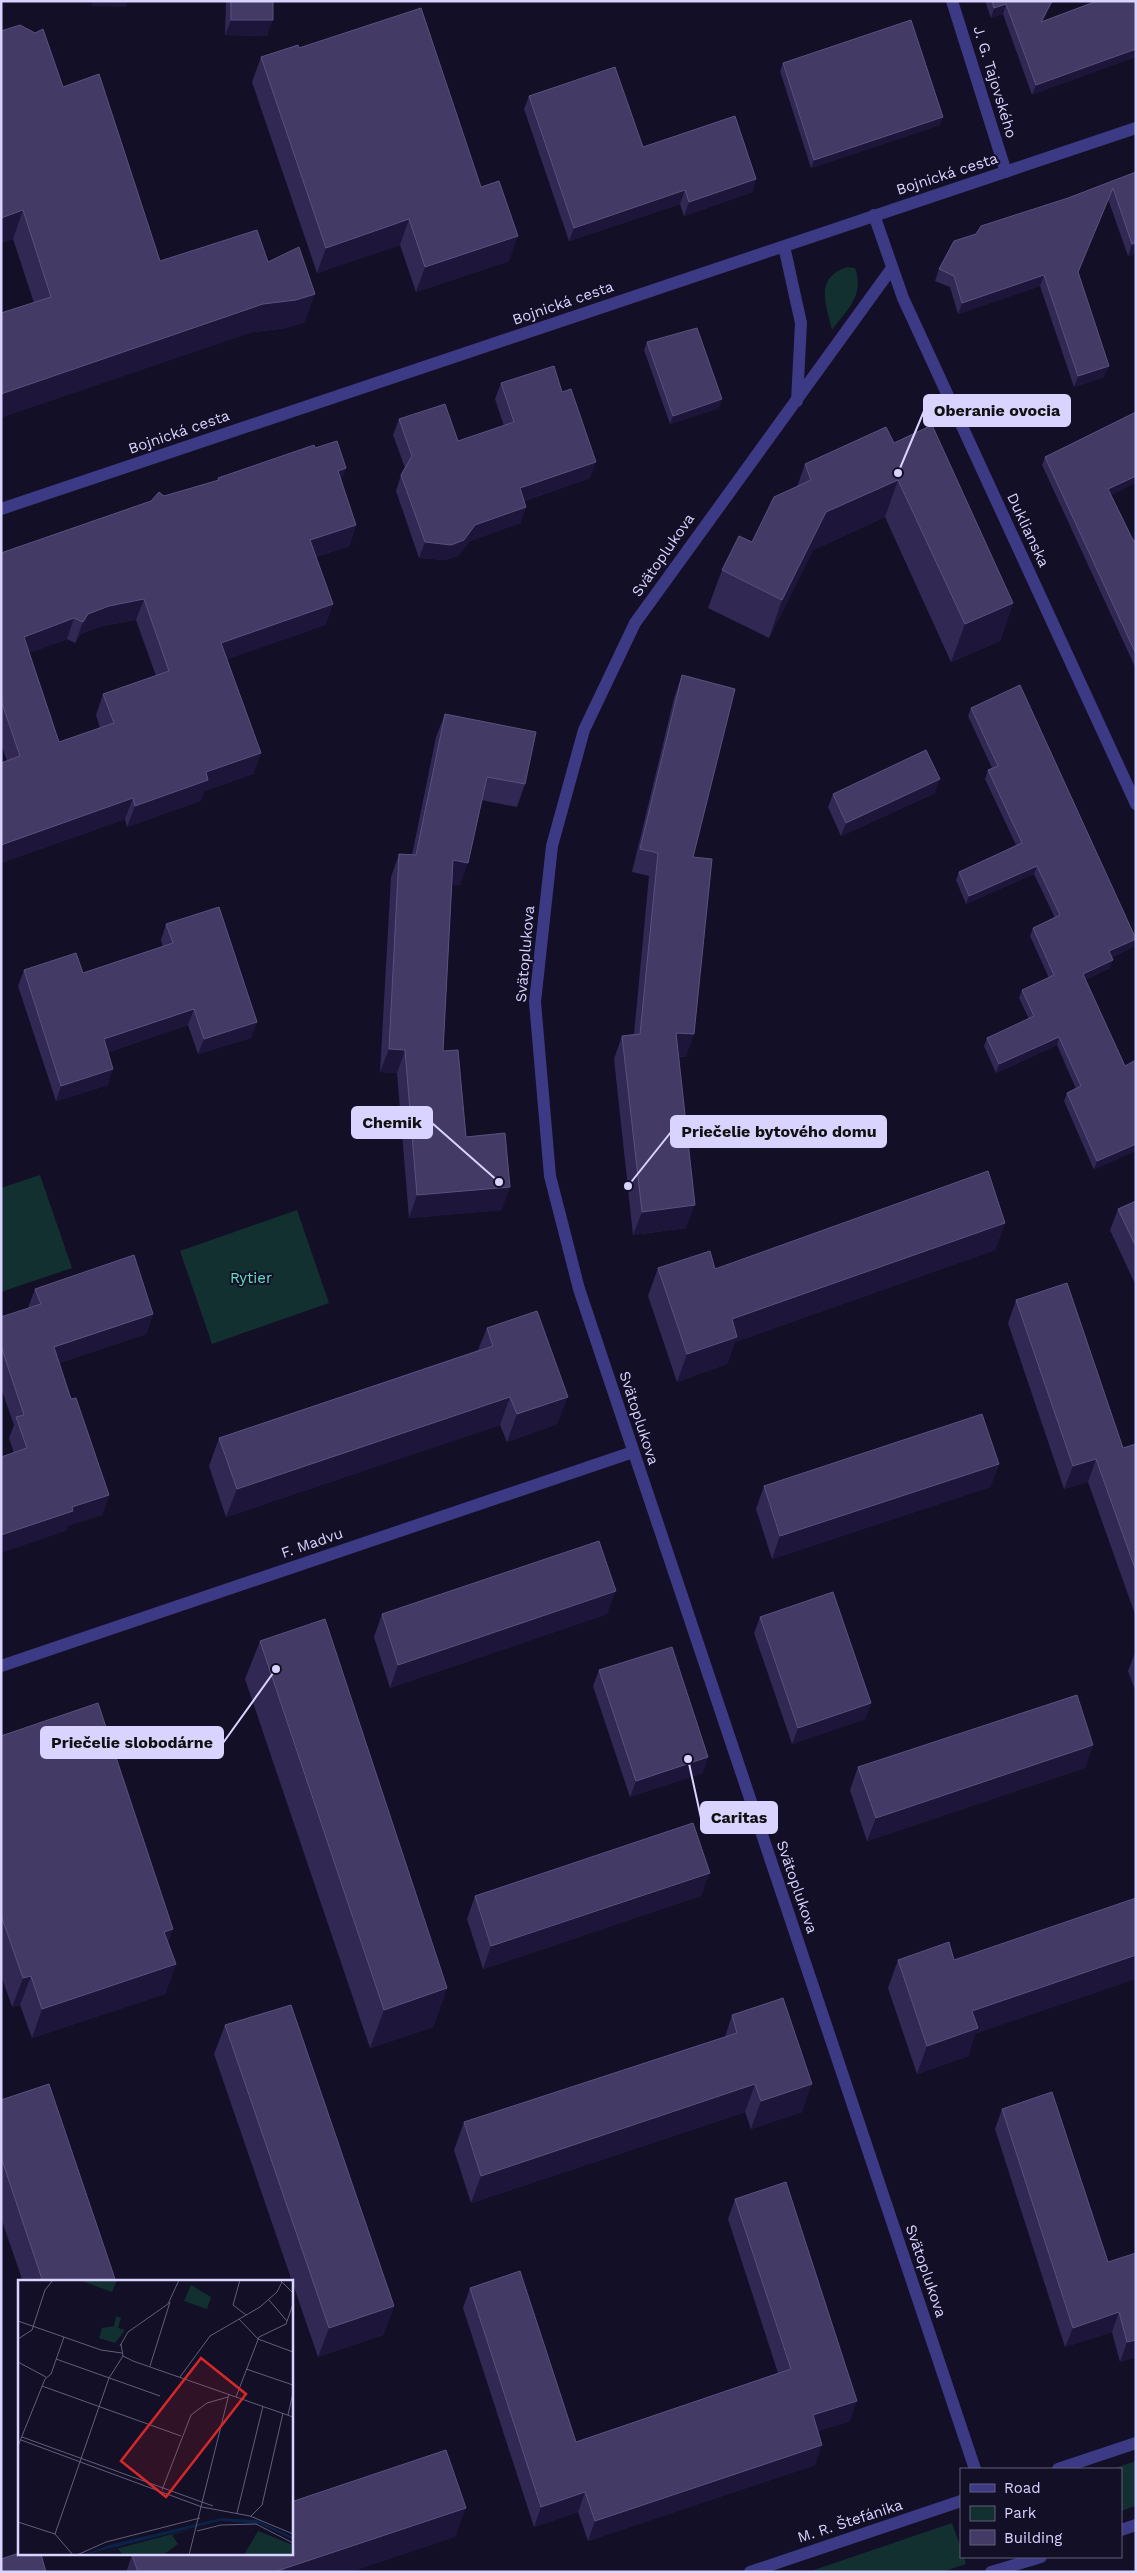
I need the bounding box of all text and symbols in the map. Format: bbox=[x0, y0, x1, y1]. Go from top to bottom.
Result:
street label: J. G. Tajovského bbox=[969, 24, 1021, 140]
street label: Bojnická cesta bbox=[894, 149, 1001, 199]
street label: Bojnická cesta bbox=[510, 277, 616, 329]
callout: Oberanie ovocia bbox=[924, 395, 1070, 426]
text: Oberanie ovocia bbox=[934, 401, 1061, 420]
street label: Bojnická cesta bbox=[126, 406, 232, 458]
street label: Duklianska bbox=[1003, 490, 1053, 570]
street label: Svätoplukova bbox=[628, 510, 699, 600]
street label: Svätoplukova bbox=[512, 904, 538, 1003]
callout: Chemik bbox=[352, 1107, 432, 1138]
text: Chemik bbox=[362, 1113, 422, 1132]
callout: Priečelie bytového domu bbox=[671, 1116, 886, 1147]
text: Priečelie bytového domu bbox=[681, 1122, 877, 1141]
park label: Rytier bbox=[230, 1269, 272, 1287]
street label: Svätoplukova bbox=[615, 1369, 663, 1467]
street label: F. Madvu bbox=[279, 1524, 345, 1562]
callout: Priečelie slobodárne bbox=[41, 1727, 223, 1758]
text: Priečelie slobodárne bbox=[51, 1733, 213, 1752]
callout: Caritas bbox=[701, 1802, 777, 1833]
text: Caritas bbox=[711, 1808, 768, 1827]
street label: Svätoplukova bbox=[773, 1838, 821, 1936]
street label: Svätoplukova bbox=[902, 2222, 950, 2320]
inset map bbox=[18, 2280, 292, 2556]
legend bbox=[960, 2468, 1122, 2558]
text: Road bbox=[1004, 2479, 1041, 2497]
street label: M. R. Štefánika bbox=[795, 2494, 905, 2546]
text: Park bbox=[1004, 2504, 1037, 2522]
text: Building bbox=[1004, 2529, 1062, 2547]

